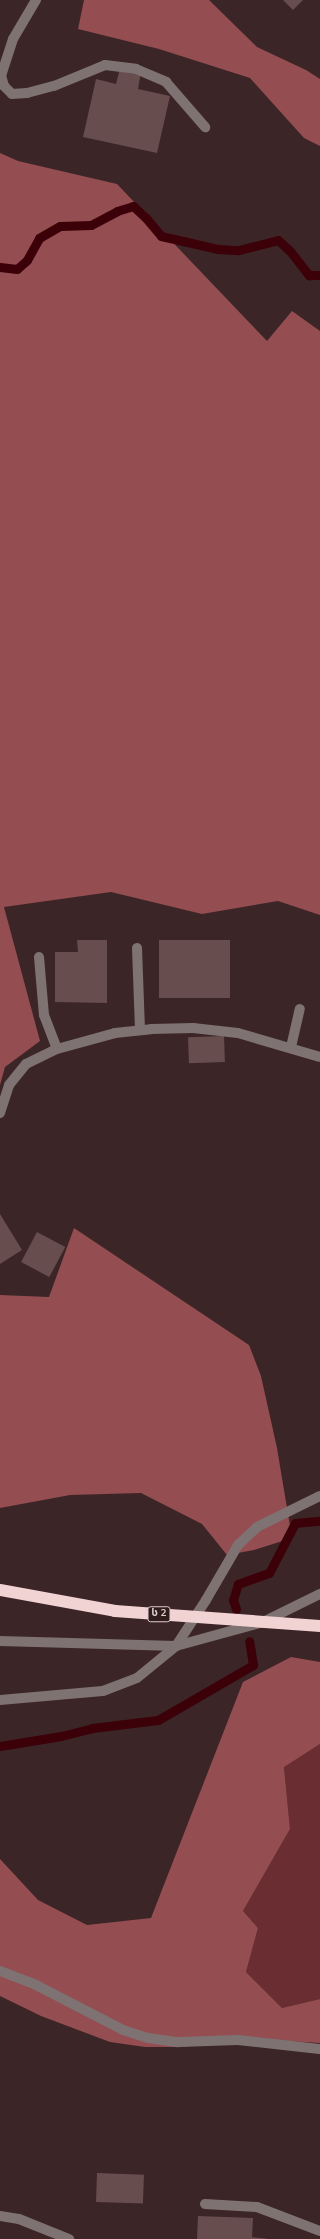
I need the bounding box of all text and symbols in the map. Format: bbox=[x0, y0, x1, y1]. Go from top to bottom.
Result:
road number: ს 2 bbox=[147, 1606, 171, 1622]

